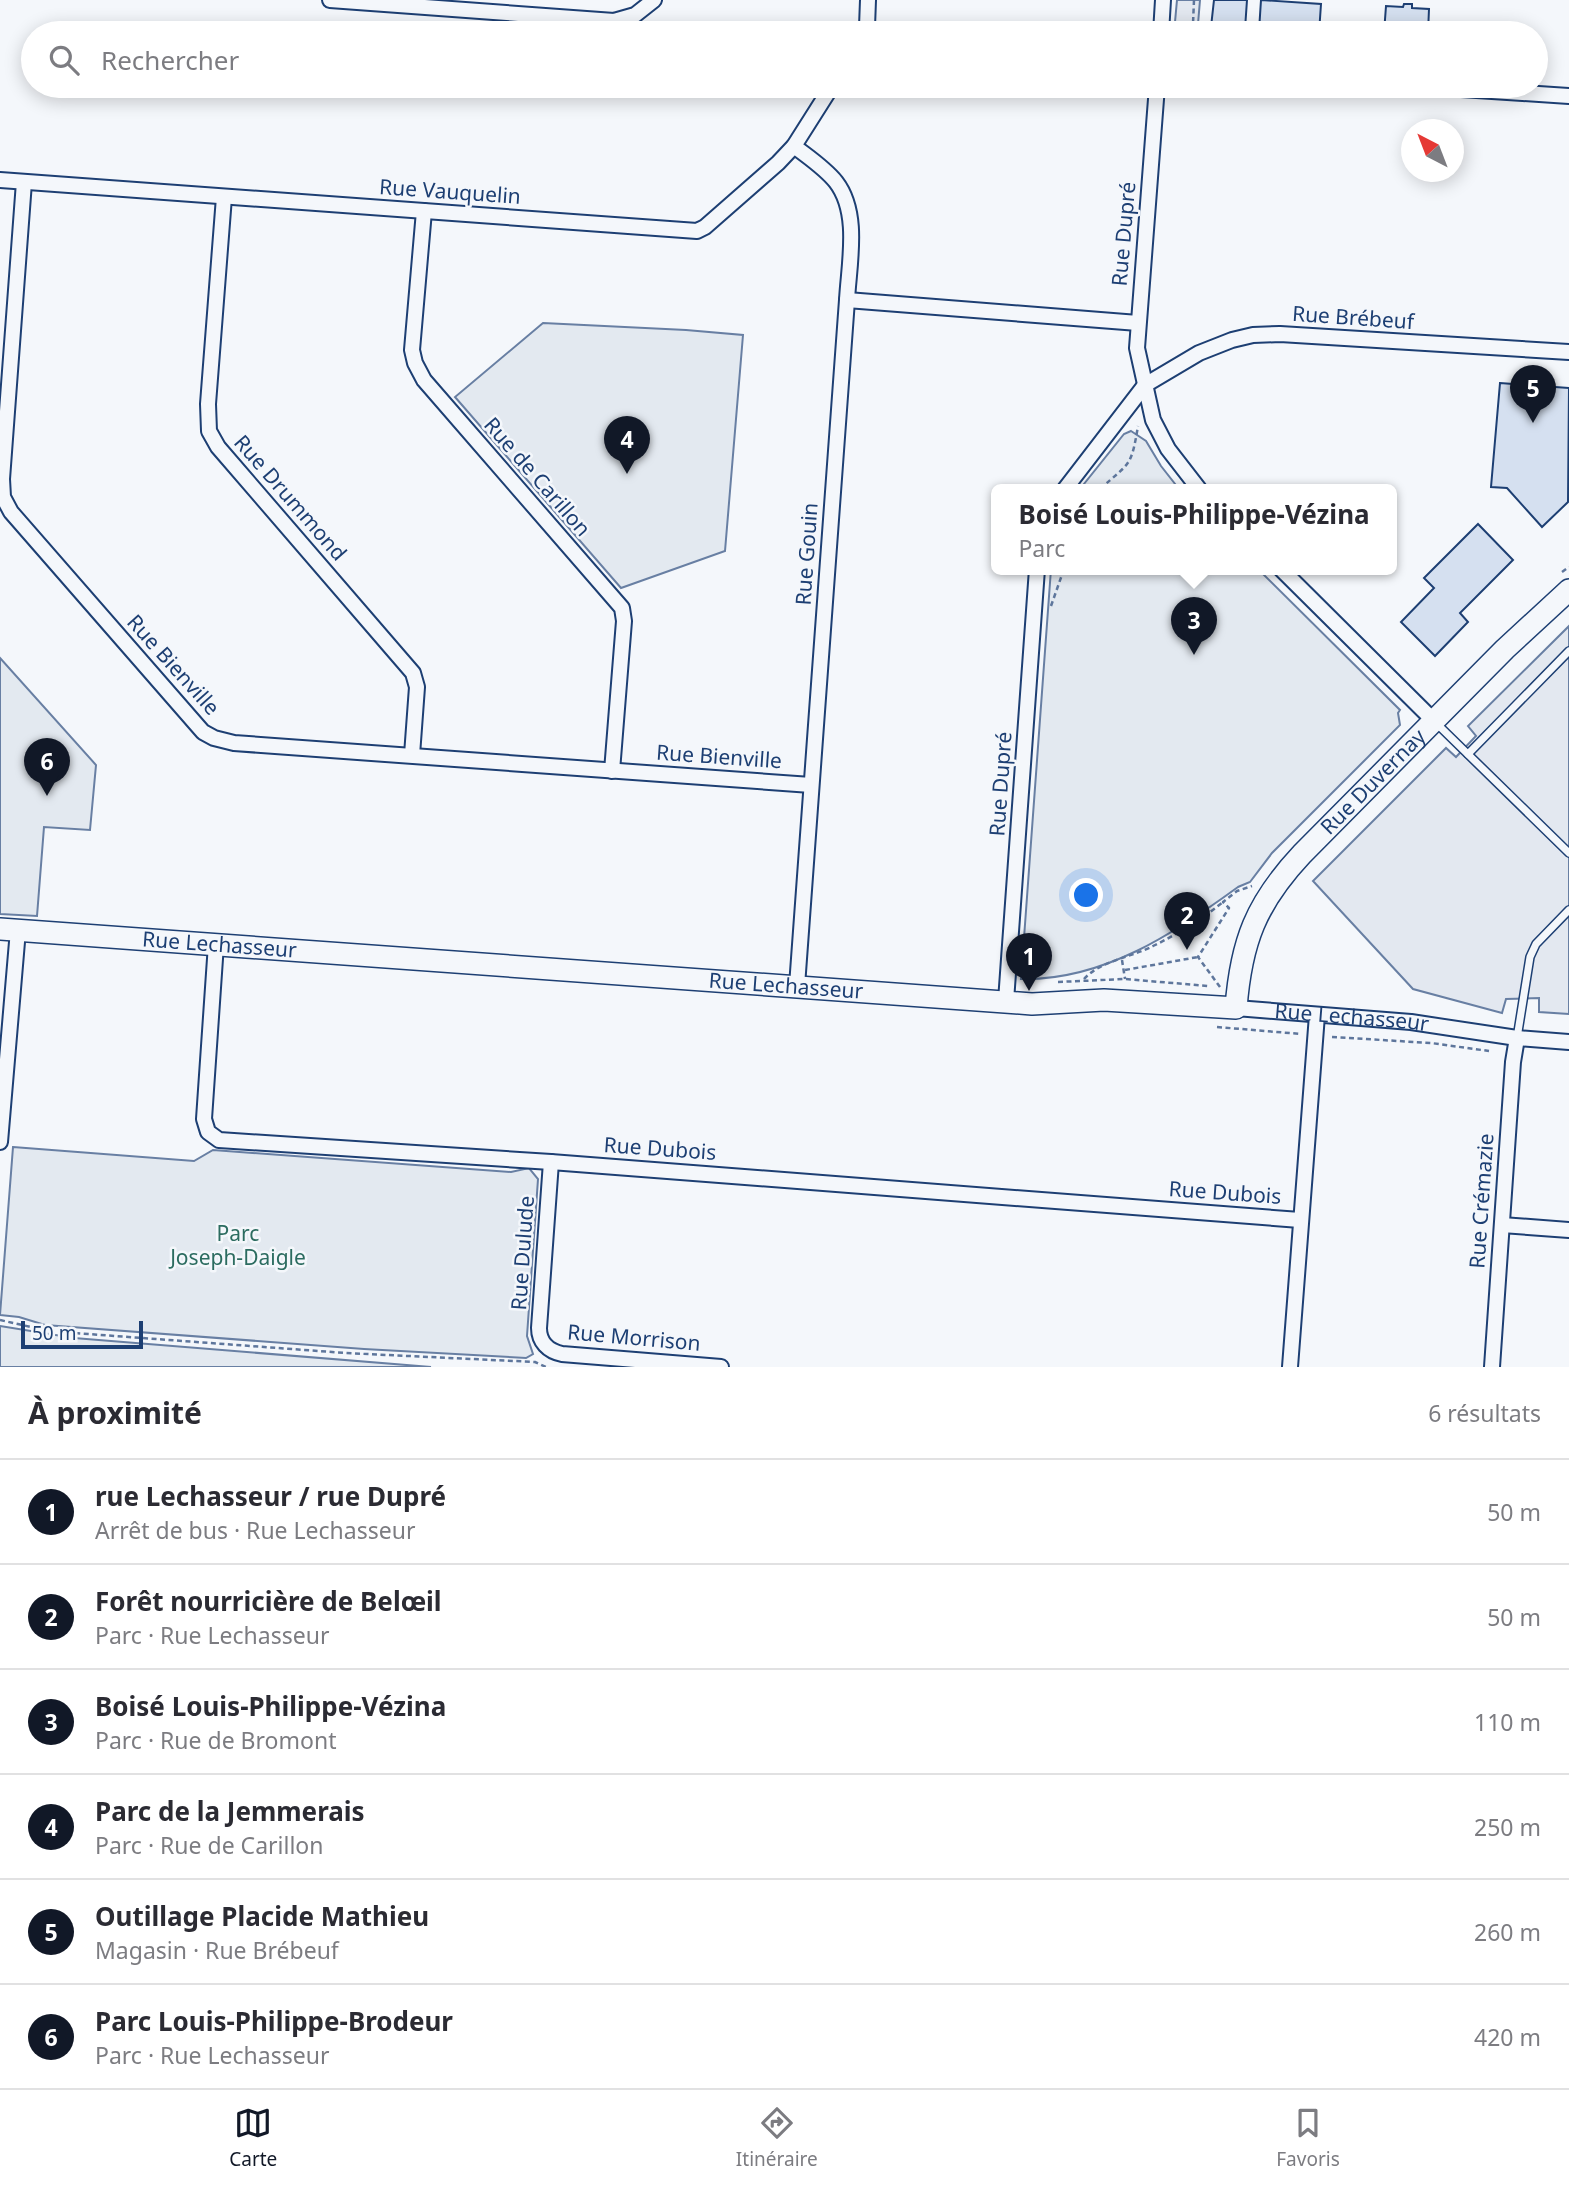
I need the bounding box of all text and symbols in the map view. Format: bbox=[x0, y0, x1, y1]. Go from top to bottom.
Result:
search box bbox=[21, 21, 1548, 98]
icon: search bbox=[45, 41, 83, 79]
text: Rechercher bbox=[101, 42, 239, 78]
north arrow bbox=[1401, 119, 1464, 182]
street label: Rue Vauquelin bbox=[378, 172, 522, 210]
street label: Rue Dupré bbox=[1104, 181, 1142, 287]
street label: Rue Brébeuf bbox=[1291, 299, 1417, 335]
pin: 5 bbox=[1510, 365, 1556, 423]
street label: Rue de Carillon bbox=[478, 411, 597, 542]
pin: 4 bbox=[604, 416, 650, 474]
street label: Rue Drummond bbox=[228, 428, 353, 566]
popup bbox=[991, 484, 1397, 575]
text: Boisé Louis-Philippe-Vézina bbox=[1018, 496, 1370, 532]
street label: Rue Gouin bbox=[788, 502, 824, 606]
text: Parc bbox=[1018, 532, 1065, 564]
pin: 3 bbox=[1171, 597, 1217, 655]
street label: Rue Bienville bbox=[121, 608, 226, 721]
street label: Rue Duvernay bbox=[1314, 722, 1431, 840]
street label: Rue Dupré bbox=[982, 731, 1018, 837]
pin: 6 bbox=[24, 738, 70, 796]
street label: Rue Bienville bbox=[655, 738, 783, 774]
your location bbox=[1069, 878, 1103, 912]
pin: 2 bbox=[1164, 892, 1210, 950]
street label: Rue Lechasseur bbox=[141, 924, 298, 964]
pin: 1 bbox=[1006, 933, 1052, 991]
street label: Rue Lechasseur bbox=[708, 966, 865, 1005]
street label: Rue Lechasseur bbox=[1273, 996, 1431, 1038]
street label: Rue Dubois bbox=[603, 1130, 717, 1166]
street label: Rue Crémazie bbox=[1462, 1132, 1500, 1269]
street label: Rue Dubois bbox=[1168, 1174, 1282, 1210]
street label: Rue Dulude bbox=[504, 1195, 540, 1311]
park label: Parc Joseph-Daigle bbox=[168, 1219, 306, 1271]
street label: Rue Morrison bbox=[566, 1317, 702, 1357]
scale bar bbox=[21, 1318, 144, 1350]
text: 50 m bbox=[32, 1320, 76, 1346]
text: À proximité bbox=[28, 1392, 202, 1433]
text: 6 résultats bbox=[1428, 1397, 1541, 1429]
text: rue Lechasseur / rue Dupré bbox=[95, 1478, 446, 1514]
text: 1 bbox=[44, 1496, 58, 1528]
text: 50 m bbox=[1487, 1496, 1541, 1528]
text: Arrêt de bus · Rue Lechasseur bbox=[95, 1514, 415, 1546]
text: Forêt nourricière de Belœil bbox=[95, 1583, 442, 1619]
text: 2 bbox=[44, 1601, 58, 1633]
text: 50 m bbox=[1487, 1601, 1541, 1633]
text: Parc · Rue Lechasseur bbox=[95, 1619, 329, 1651]
text: Boisé Louis-Philippe-Vézina bbox=[95, 1688, 446, 1724]
text: 3 bbox=[44, 1706, 58, 1738]
text: 110 m bbox=[1474, 1706, 1541, 1738]
text: Parc · Rue de Bromont bbox=[95, 1724, 336, 1756]
text: Parc de la Jemmerais bbox=[95, 1793, 365, 1829]
text: 4 bbox=[44, 1811, 58, 1843]
text: 250 m bbox=[1474, 1811, 1541, 1843]
text: Parc · Rue de Carillon bbox=[95, 1829, 323, 1861]
text: Outillage Placide Mathieu bbox=[95, 1898, 429, 1934]
text: 5 bbox=[44, 1916, 58, 1948]
text: 260 m bbox=[1474, 1916, 1541, 1948]
text: Magasin · Rue Brébeuf bbox=[95, 1934, 339, 1966]
text: Parc Louis-Philippe-Brodeur bbox=[95, 2003, 453, 2039]
text: 6 bbox=[44, 2021, 58, 2053]
text: 420 m bbox=[1474, 2021, 1541, 2053]
text: Parc · Rue Lechasseur bbox=[95, 2039, 329, 2071]
tab: Carte bbox=[229, 2104, 277, 2172]
tab: Itinéraire bbox=[736, 2104, 818, 2172]
tab: Favoris bbox=[1276, 2104, 1340, 2172]

